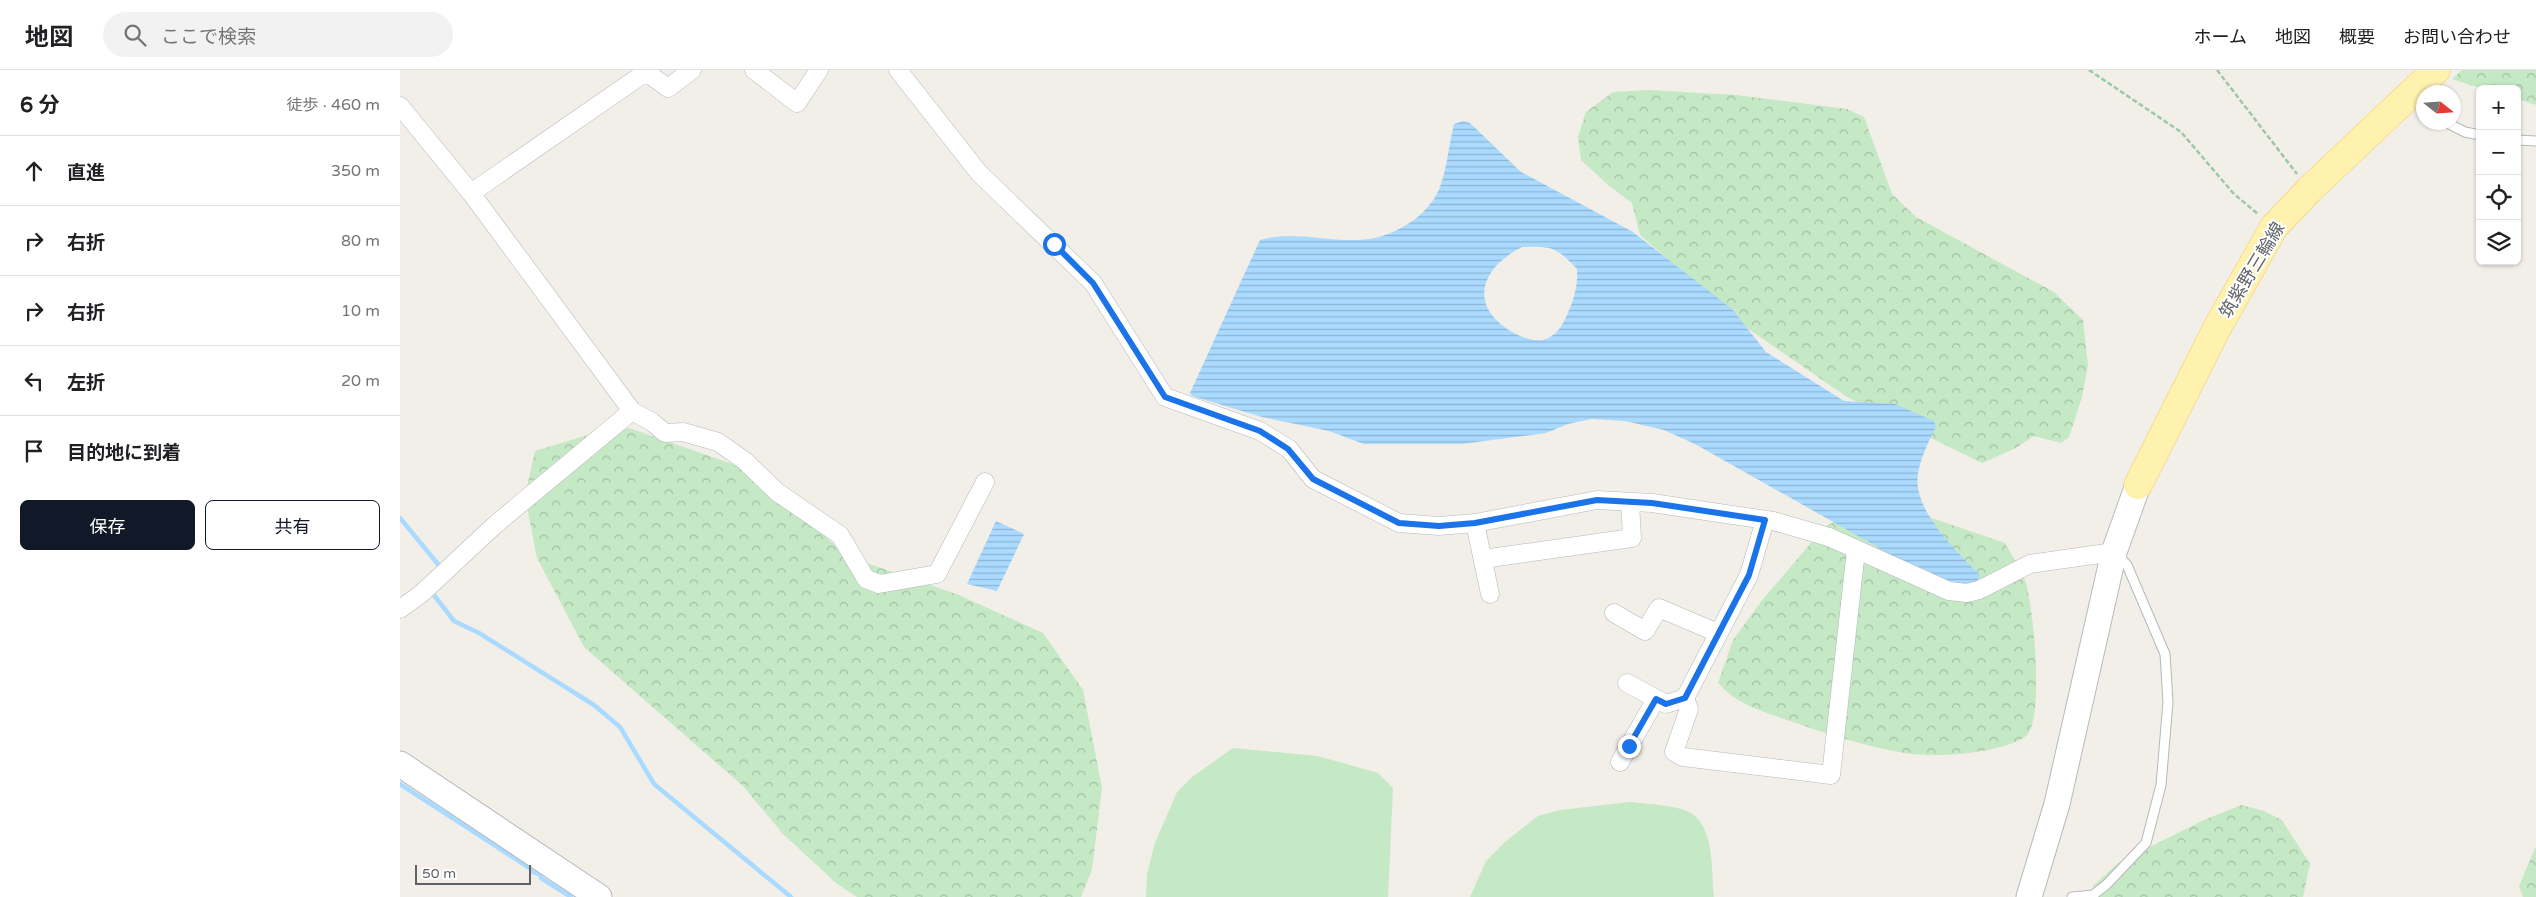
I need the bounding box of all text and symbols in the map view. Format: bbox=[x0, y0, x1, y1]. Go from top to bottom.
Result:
search box bbox=[103, 12, 453, 57]
icon: search bbox=[121, 21, 149, 49]
text: 地図 bbox=[25, 23, 73, 52]
text: ここで検索 bbox=[161, 26, 256, 48]
text: ホーム bbox=[2194, 26, 2247, 48]
text: 地図 bbox=[2275, 26, 2311, 48]
text: 概要 bbox=[2339, 26, 2375, 48]
text: お問い合わせ bbox=[2403, 26, 2511, 48]
north arrow bbox=[2416, 85, 2461, 130]
map controls bbox=[2476, 85, 2521, 265]
button: + bbox=[2476, 85, 2521, 130]
text: 6 分 bbox=[20, 93, 60, 118]
text: 徒歩 · 460 m bbox=[287, 95, 380, 115]
button: − bbox=[2476, 130, 2521, 175]
icon: ahead bbox=[20, 157, 48, 185]
text: 350 m bbox=[331, 161, 380, 181]
text: 直進 bbox=[67, 162, 105, 184]
button: locate bbox=[2476, 175, 2521, 220]
street label: 筑紫野三輪線 bbox=[2215, 218, 2289, 322]
button: layers bbox=[2476, 220, 2521, 265]
icon: right bbox=[20, 227, 48, 255]
text: 80 m bbox=[341, 231, 380, 251]
text: 右折 bbox=[67, 232, 105, 254]
route start bbox=[1043, 233, 1066, 256]
icon: right bbox=[20, 297, 48, 325]
text: 10 m bbox=[341, 301, 380, 321]
text: 右折 bbox=[67, 302, 105, 324]
icon: left bbox=[20, 367, 48, 395]
text: 20 m bbox=[341, 371, 380, 391]
text: 左折 bbox=[67, 372, 105, 394]
icon: arrive bbox=[20, 437, 48, 465]
text: 目的地に到着 bbox=[67, 442, 181, 464]
button: 保存 bbox=[20, 500, 195, 550]
button: 共有 bbox=[205, 500, 380, 550]
route end bbox=[1618, 735, 1641, 758]
scale bar bbox=[415, 862, 531, 885]
text: 50 m bbox=[422, 865, 456, 882]

